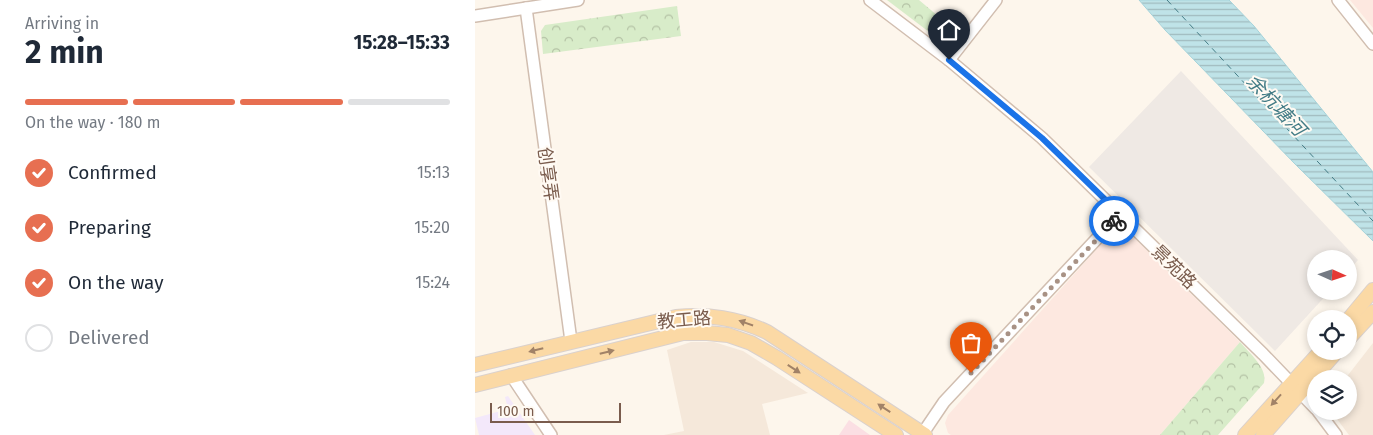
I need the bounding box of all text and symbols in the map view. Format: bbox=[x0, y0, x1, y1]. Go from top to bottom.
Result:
pin bbox=[928, 9, 970, 60]
text: Arriving in bbox=[25, 14, 99, 33]
icon: home bbox=[935, 16, 963, 44]
text: 15:28–15:33 bbox=[353, 31, 450, 54]
text: 2 min bbox=[25, 33, 104, 71]
water label: 余杭塘河 bbox=[1242, 69, 1313, 144]
text: On the way · 180 m bbox=[25, 113, 160, 132]
street label: 创享弄 bbox=[533, 146, 563, 202]
icon: check bbox=[25, 159, 53, 187]
text: Confirmed bbox=[68, 161, 157, 184]
text: 15:13 bbox=[417, 163, 450, 182]
courier bbox=[1089, 196, 1139, 246]
icon: bike bbox=[1100, 207, 1128, 235]
icon: check bbox=[25, 214, 53, 242]
text: Preparing bbox=[68, 216, 151, 239]
text: 15:20 bbox=[414, 218, 450, 237]
street label: 景苑路 bbox=[1147, 240, 1201, 294]
north arrow bbox=[1307, 250, 1357, 300]
map controls bbox=[1307, 250, 1357, 420]
icon: check bbox=[25, 269, 53, 297]
text: On the way bbox=[68, 271, 164, 294]
text: 15:24 bbox=[415, 273, 450, 292]
street label: 教工路 bbox=[656, 307, 712, 333]
button: locate bbox=[1307, 310, 1357, 360]
one-way arrow bbox=[738, 319, 753, 327]
pin bbox=[950, 322, 992, 373]
text: Delivered bbox=[68, 326, 150, 349]
icon: bag bbox=[957, 329, 985, 357]
one-way arrow bbox=[529, 346, 544, 354]
one-way arrow bbox=[600, 348, 615, 356]
one-way arrow bbox=[787, 364, 800, 374]
button: layers bbox=[1307, 370, 1357, 420]
one-way arrow bbox=[1270, 394, 1282, 406]
scale bar bbox=[490, 400, 621, 423]
text: 100 m bbox=[497, 403, 534, 420]
one-way arrow bbox=[878, 404, 891, 413]

